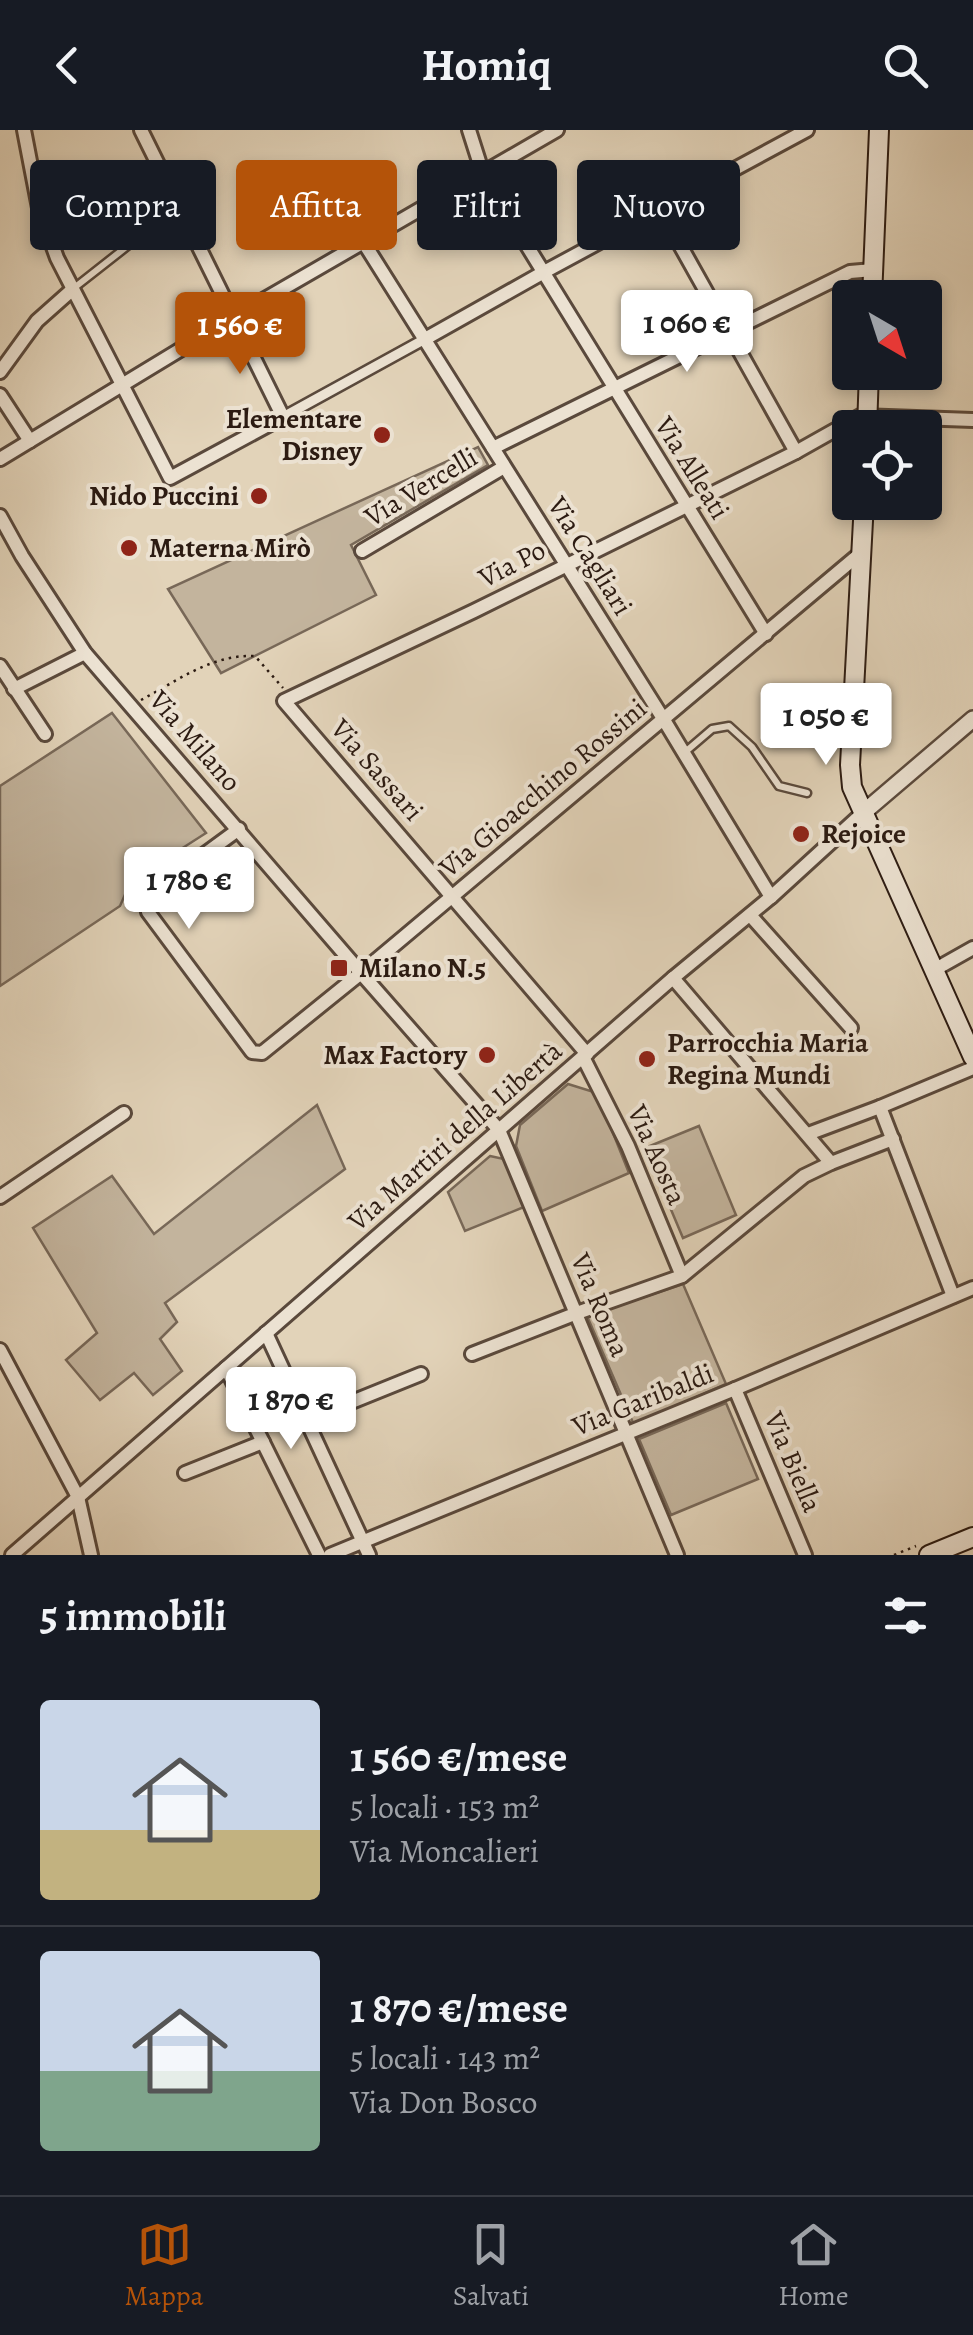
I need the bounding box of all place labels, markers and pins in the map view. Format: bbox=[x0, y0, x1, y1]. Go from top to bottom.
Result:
pin: 1 060 € bbox=[595, 290, 779, 375]
pin: 1 560 € bbox=[148, 292, 332, 377]
place label: Elementare Disney bbox=[226, 400, 363, 470]
marker: Elementare Disney bbox=[371, 424, 393, 446]
place label: Nido Puccini bbox=[89, 477, 239, 515]
marker: Nido Puccini bbox=[248, 485, 270, 507]
place label: Materna Mirò bbox=[149, 529, 311, 567]
marker: Materna Mirò bbox=[118, 537, 140, 559]
pin: 1 050 € bbox=[734, 683, 918, 768]
place label: Rejoice bbox=[821, 815, 906, 853]
marker: Rejoice bbox=[790, 823, 812, 845]
pin: 1 780 € bbox=[97, 847, 281, 932]
place label: Milano N.5 bbox=[359, 949, 486, 987]
marker: Milano N.5 bbox=[328, 957, 350, 979]
place label: Parrocchia Maria Regina Mundi bbox=[667, 1024, 869, 1094]
place label: Max Factory bbox=[324, 1036, 468, 1074]
marker: Max Factory bbox=[476, 1044, 498, 1066]
marker: Parrocchia Maria Regina Mundi bbox=[636, 1048, 658, 1070]
pin: 1 870 € bbox=[199, 1367, 383, 1452]

